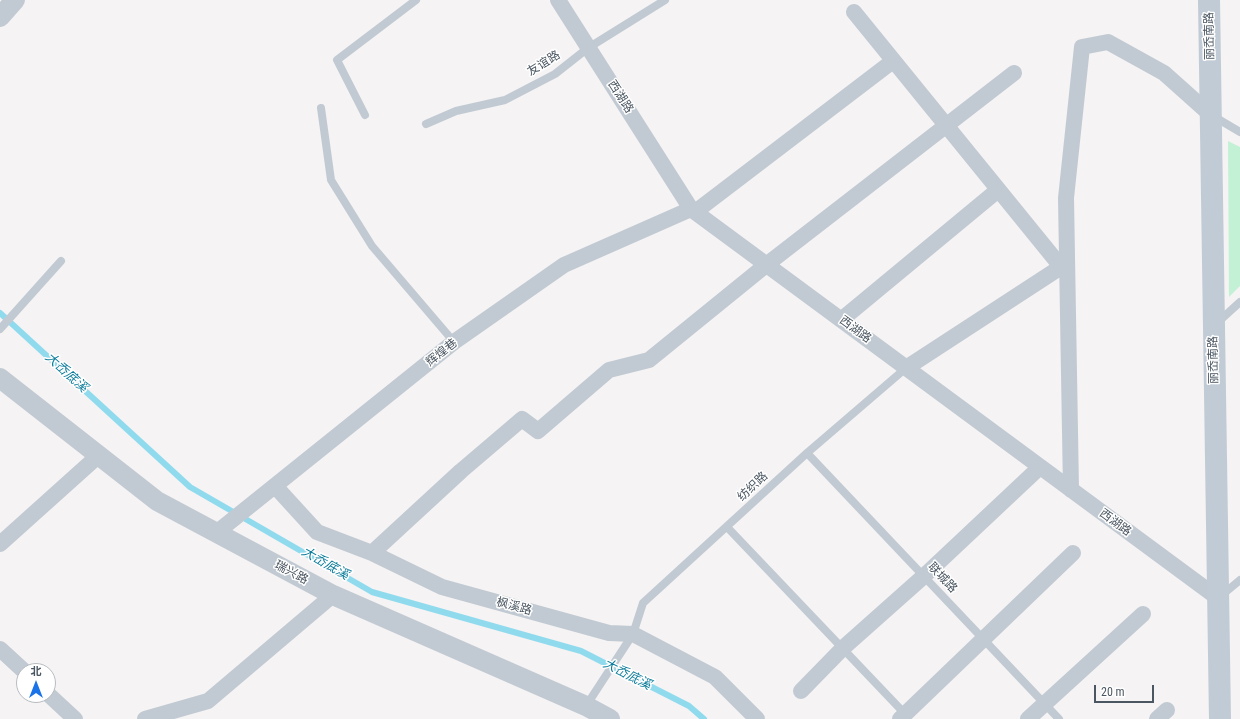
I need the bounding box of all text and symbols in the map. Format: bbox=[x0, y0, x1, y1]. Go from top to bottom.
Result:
street label: 丽岙南路 bbox=[1202, 12, 1218, 60]
street label: 友谊路 bbox=[525, 48, 563, 80]
street label: 西湖路 bbox=[604, 78, 636, 116]
street label: 西湖路 bbox=[836, 314, 874, 346]
street label: 辉煌巷 bbox=[423, 336, 461, 370]
street label: 丽岙南路 bbox=[1206, 336, 1222, 384]
water label: 大岙底溪 bbox=[41, 350, 91, 396]
street label: 纺织路 bbox=[735, 469, 771, 505]
street label: 西湖路 bbox=[1096, 507, 1134, 539]
water label: 大岙底溪 bbox=[299, 544, 351, 584]
street label: 瑞兴路 bbox=[272, 558, 310, 588]
street label: 联城路 bbox=[924, 560, 960, 596]
street label: 枫溪路 bbox=[495, 595, 533, 619]
water label: 大岙底溪 bbox=[600, 656, 654, 694]
north arrow bbox=[16, 663, 56, 703]
text: 北 bbox=[31, 665, 42, 678]
scale bar bbox=[1096, 677, 1156, 703]
text: 20 m bbox=[1101, 685, 1125, 699]

